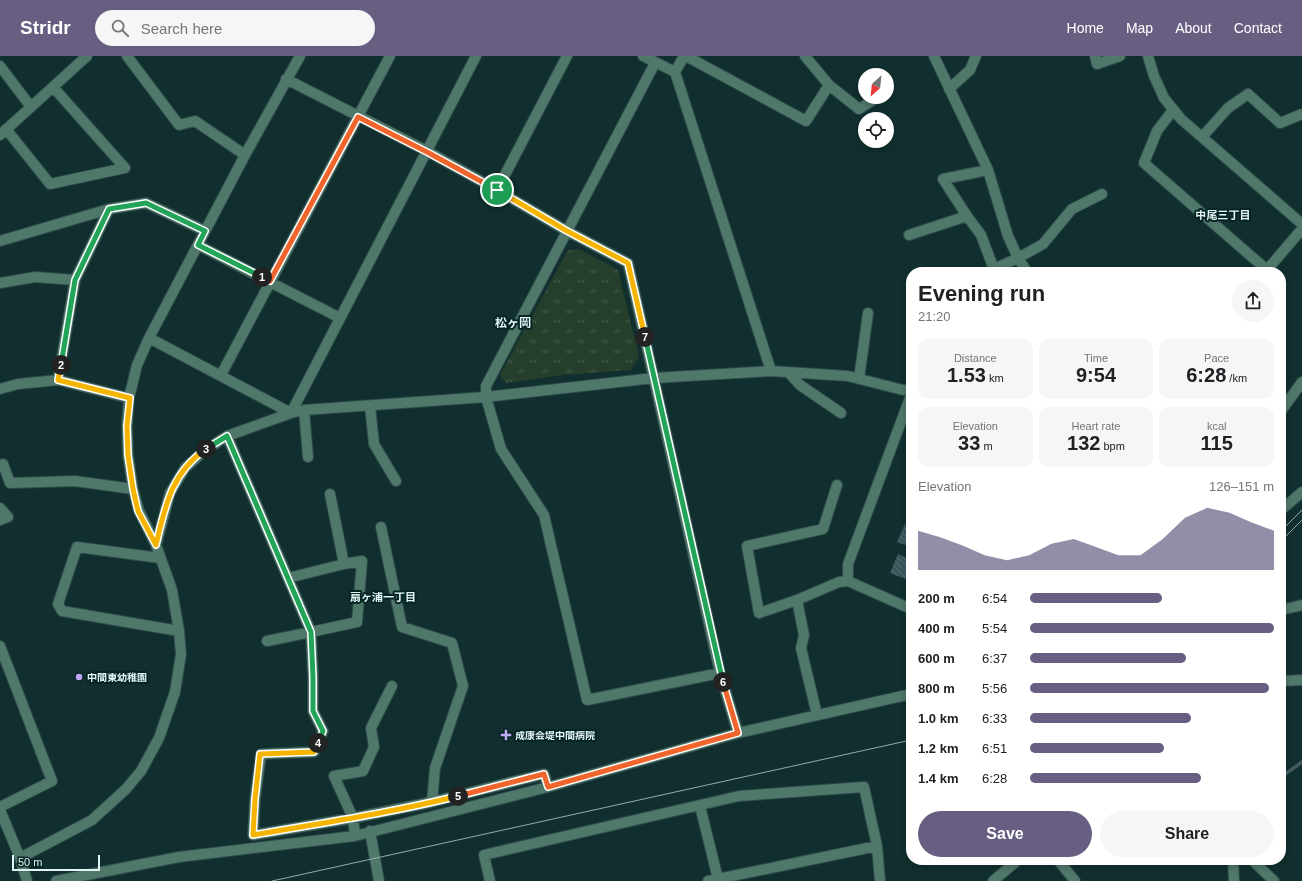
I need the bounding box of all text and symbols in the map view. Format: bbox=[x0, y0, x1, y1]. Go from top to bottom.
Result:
search box bbox=[95, 10, 375, 46]
text: Stridr bbox=[20, 17, 71, 38]
icon: search bbox=[109, 17, 131, 39]
text: Search here bbox=[141, 20, 222, 37]
text: Home bbox=[1067, 20, 1104, 36]
text: Map bbox=[1126, 20, 1153, 36]
text: About bbox=[1175, 20, 1212, 36]
text: Contact bbox=[1234, 20, 1282, 36]
north arrow bbox=[858, 68, 894, 104]
map controls bbox=[858, 68, 894, 148]
button: locate bbox=[858, 112, 894, 148]
pin bbox=[480, 173, 514, 207]
icon: arrive bbox=[486, 179, 508, 201]
district label: 中尾三丁目 bbox=[1196, 209, 1251, 221]
pin: 1 bbox=[252, 267, 272, 287]
text: 1 bbox=[259, 271, 265, 283]
button: share bbox=[1232, 280, 1274, 322]
text: Evening run bbox=[918, 281, 1045, 306]
text: 21:20 bbox=[918, 309, 951, 324]
district label: 松ヶ岡 bbox=[495, 316, 531, 330]
pin: 7 bbox=[635, 327, 655, 347]
text: 7 bbox=[642, 331, 648, 343]
text: Distance bbox=[954, 352, 997, 364]
text: Time bbox=[1084, 352, 1108, 364]
text: Pace bbox=[1204, 352, 1229, 364]
pin: 2 bbox=[51, 355, 71, 375]
text: 2 bbox=[58, 359, 64, 371]
text: 1.53 bbox=[947, 364, 986, 386]
text: 9:54 bbox=[1076, 364, 1116, 386]
text: 6:28 bbox=[1186, 364, 1226, 386]
text: km bbox=[986, 372, 1004, 384]
text: /km bbox=[1226, 372, 1247, 384]
text: Elevation bbox=[953, 420, 998, 432]
text: Heart rate bbox=[1072, 420, 1120, 432]
text: kcal bbox=[1207, 420, 1226, 432]
text: 33 bbox=[958, 432, 980, 454]
text: 132 bbox=[1067, 432, 1100, 454]
text: 115 bbox=[1201, 432, 1233, 454]
pin: 3 bbox=[196, 439, 216, 459]
text: m bbox=[980, 440, 993, 452]
text: bpm bbox=[1100, 440, 1125, 452]
text: 3 bbox=[203, 443, 209, 455]
text: Elevation bbox=[918, 479, 971, 494]
text: 126–151 m bbox=[1209, 479, 1274, 494]
district label: 扇ヶ浦一丁目 bbox=[350, 591, 416, 603]
text: 200 m bbox=[918, 591, 955, 606]
text: 6:54 bbox=[982, 591, 1007, 606]
text: 400 m bbox=[918, 621, 955, 636]
text: 5:54 bbox=[982, 621, 1007, 636]
text: 600 m bbox=[918, 651, 955, 666]
text: 6:37 bbox=[982, 651, 1007, 666]
marker: 中間東幼稚園 bbox=[74, 672, 84, 682]
place label: 中間東幼稚園 bbox=[87, 672, 147, 683]
pin: 6 bbox=[713, 672, 733, 692]
text: 6 bbox=[720, 676, 726, 688]
text: 800 m bbox=[918, 681, 955, 696]
text: 5:56 bbox=[982, 681, 1007, 696]
text: 1.0 km bbox=[918, 711, 958, 726]
text: 6:33 bbox=[982, 711, 1007, 726]
marker: 成康会堤中間病院 bbox=[500, 729, 512, 741]
place label: 成康会堤中間病院 bbox=[515, 730, 595, 741]
pin: 4 bbox=[308, 733, 328, 753]
text: 4 bbox=[315, 737, 321, 749]
text: 1.2 km bbox=[918, 741, 958, 756]
text: 6:51 bbox=[982, 741, 1007, 756]
text: 1.4 km bbox=[918, 771, 958, 786]
text: 6:28 bbox=[982, 771, 1007, 786]
pin: 5 bbox=[448, 786, 468, 806]
text: 5 bbox=[455, 790, 461, 802]
button: Save bbox=[918, 811, 1092, 857]
button: Share bbox=[1100, 811, 1274, 857]
scale bar bbox=[12, 853, 100, 872]
text: 50 m bbox=[18, 856, 42, 868]

